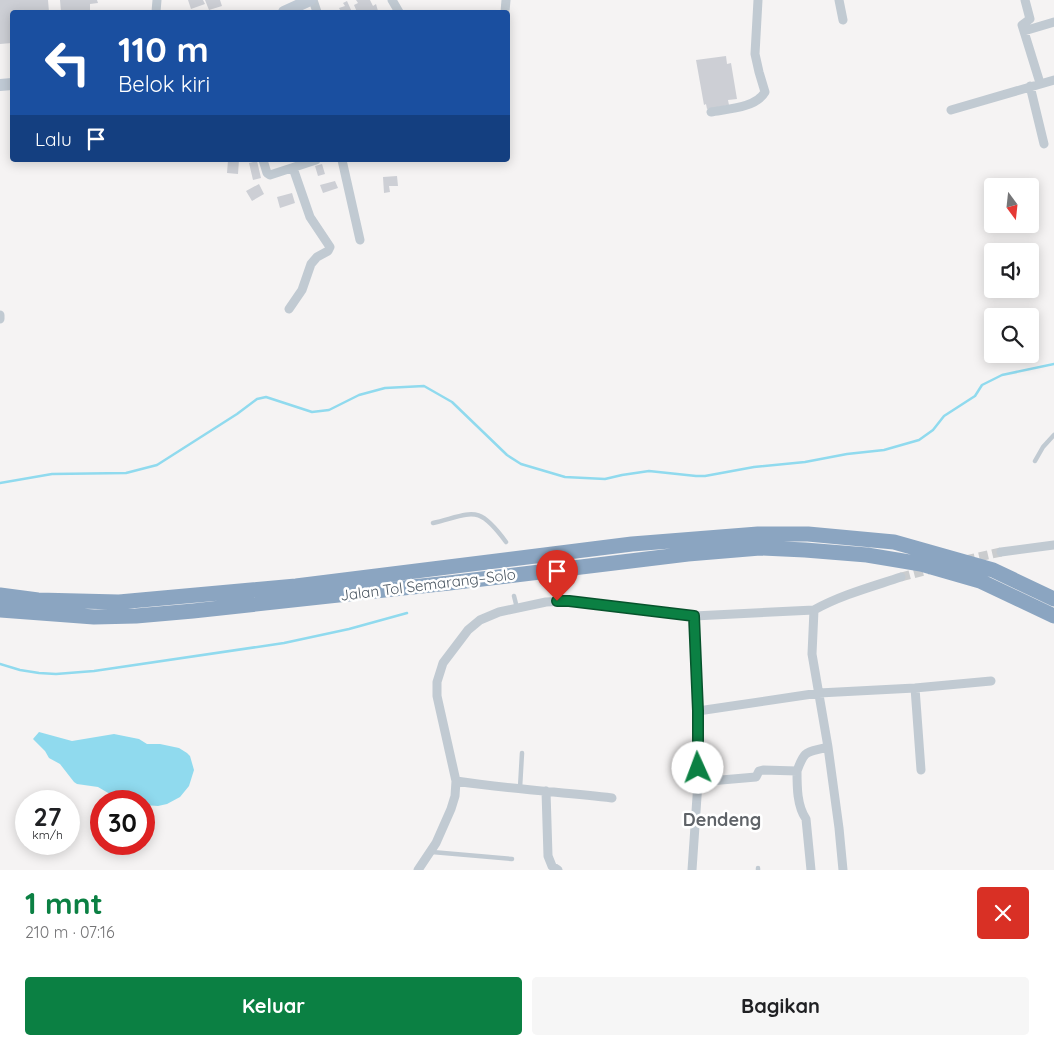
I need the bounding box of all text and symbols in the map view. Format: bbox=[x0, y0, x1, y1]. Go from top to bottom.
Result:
text: 110 m bbox=[118, 27, 209, 71]
icon: left bbox=[35, 30, 100, 95]
text: Belok kiri bbox=[118, 70, 210, 98]
icon: arrive bbox=[82, 125, 110, 153]
text: Lalu bbox=[35, 127, 72, 151]
north arrow bbox=[984, 178, 1039, 232]
map controls bbox=[984, 178, 1039, 363]
button: sound bbox=[984, 243, 1039, 298]
button: search bbox=[984, 308, 1039, 363]
pin bbox=[536, 550, 578, 601]
icon: arrive bbox=[543, 557, 571, 585]
street label: Jalan Tol Semarang–Solo bbox=[339, 564, 517, 605]
position arrow bbox=[671, 741, 723, 793]
speed limit sign: 30 bbox=[90, 790, 155, 855]
text: 27 bbox=[34, 801, 61, 832]
district label: Dendeng bbox=[683, 808, 761, 831]
text: km/h bbox=[32, 827, 63, 842]
text: 1 mnt bbox=[25, 884, 103, 922]
button: close bbox=[977, 887, 1029, 939]
text: 210 m · 07:16 bbox=[25, 922, 115, 942]
button: Keluar bbox=[25, 977, 522, 1035]
button: Bagikan bbox=[532, 977, 1029, 1035]

